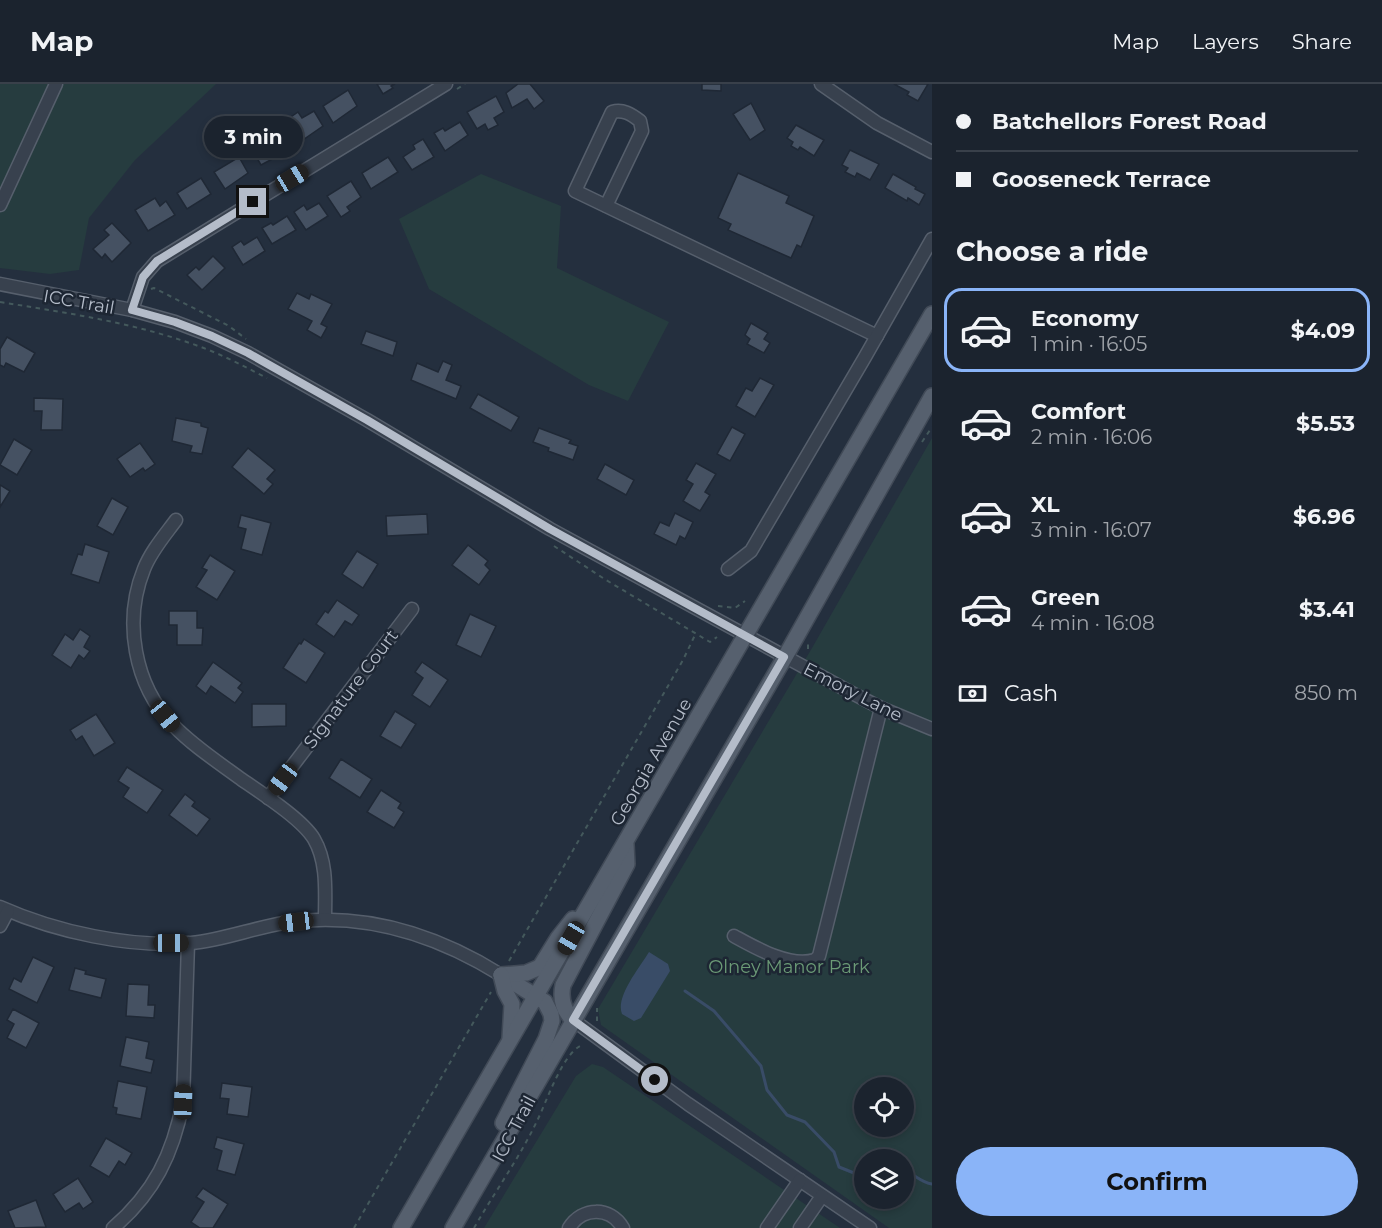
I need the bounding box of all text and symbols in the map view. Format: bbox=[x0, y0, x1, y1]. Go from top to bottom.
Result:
text: Map bbox=[30, 24, 93, 58]
text: Map bbox=[1112, 29, 1159, 54]
text: Layers bbox=[1192, 29, 1259, 54]
text: Share bbox=[1292, 29, 1352, 54]
text: Batchellors Forest Road bbox=[992, 108, 1267, 135]
callout: 3 min bbox=[204, 115, 302, 157]
text: 3 min bbox=[224, 125, 283, 149]
car bbox=[272, 161, 312, 195]
text: Gooseneck Terrace bbox=[992, 166, 1211, 193]
route end bbox=[239, 188, 266, 215]
text: Choose a ride bbox=[956, 235, 1148, 268]
street label: ICC Trail bbox=[42, 285, 116, 319]
icon: car bbox=[959, 303, 1013, 357]
text: Economy bbox=[1031, 305, 1139, 332]
text: $4.09 bbox=[1291, 317, 1355, 344]
text: 1 min · 16:05 bbox=[1031, 332, 1147, 356]
icon: car bbox=[959, 396, 1013, 450]
text: Comfort bbox=[1031, 398, 1126, 425]
text: $5.53 bbox=[1296, 410, 1355, 437]
text: 2 min · 16:06 bbox=[1031, 425, 1152, 449]
icon: car bbox=[959, 489, 1013, 543]
text: XL bbox=[1031, 491, 1060, 518]
text: $6.96 bbox=[1293, 503, 1355, 530]
text: 3 min · 16:07 bbox=[1031, 518, 1152, 542]
icon: car bbox=[959, 582, 1013, 636]
text: Green bbox=[1031, 584, 1100, 611]
text: $3.41 bbox=[1299, 596, 1355, 623]
text: 4 min · 16:08 bbox=[1031, 611, 1155, 635]
street label: Signature Court bbox=[299, 625, 403, 753]
street label: Emory Lane bbox=[800, 658, 906, 726]
icon: cash bbox=[956, 677, 989, 710]
text: Cash bbox=[1004, 680, 1058, 707]
text: 850 m bbox=[1294, 681, 1358, 705]
street label: Georgia Avenue bbox=[606, 694, 696, 830]
car bbox=[147, 696, 183, 736]
car bbox=[265, 759, 301, 799]
car bbox=[277, 911, 315, 933]
car bbox=[554, 918, 588, 958]
car bbox=[153, 934, 189, 952]
park label: Olney Manor Park bbox=[708, 956, 870, 978]
route start bbox=[641, 1066, 668, 1093]
map controls bbox=[854, 1077, 914, 1209]
button: locate bbox=[854, 1077, 914, 1137]
car bbox=[173, 1084, 193, 1120]
street label: ICC Trail bbox=[487, 1092, 541, 1166]
button: Confirm bbox=[956, 1147, 1358, 1216]
button: layers bbox=[854, 1149, 914, 1209]

